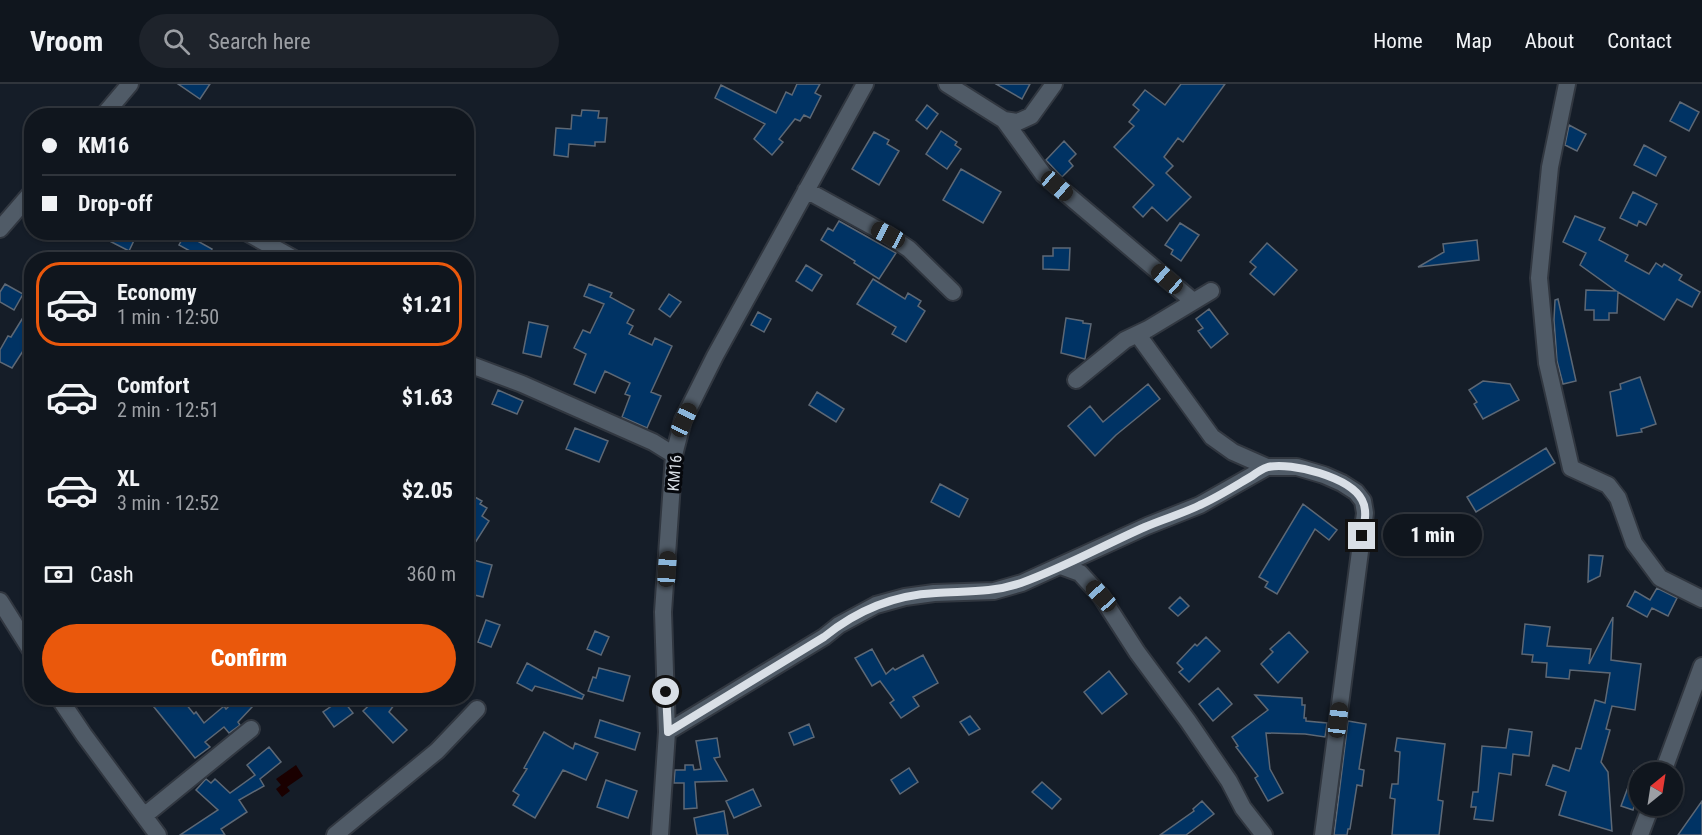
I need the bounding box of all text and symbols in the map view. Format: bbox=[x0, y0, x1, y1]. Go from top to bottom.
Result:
search box bbox=[139, 14, 559, 68]
text: Vroom bbox=[30, 25, 103, 58]
icon: search bbox=[160, 25, 193, 58]
text: Search here bbox=[208, 29, 311, 54]
text: Home bbox=[1373, 29, 1423, 53]
text: Map bbox=[1456, 29, 1492, 53]
text: About bbox=[1525, 29, 1574, 53]
text: Contact bbox=[1607, 29, 1672, 53]
text: KM16 bbox=[78, 133, 129, 158]
car bbox=[1038, 167, 1076, 205]
text: Drop-off bbox=[78, 191, 152, 216]
car bbox=[868, 219, 908, 251]
car bbox=[1148, 260, 1186, 298]
icon: car bbox=[45, 277, 99, 331]
text: Economy bbox=[117, 280, 197, 305]
text: $1.21 bbox=[402, 292, 453, 317]
text: 1 min · 12:50 bbox=[117, 305, 219, 329]
icon: car bbox=[45, 370, 99, 424]
text: Comfort bbox=[117, 373, 190, 398]
text: $1.63 bbox=[402, 385, 453, 410]
text: 2 min · 12:51 bbox=[117, 398, 219, 422]
car bbox=[668, 400, 700, 440]
street label: KM16 bbox=[663, 454, 686, 492]
icon: car bbox=[45, 463, 99, 517]
text: XL bbox=[117, 466, 140, 491]
text: $2.05 bbox=[402, 478, 453, 503]
text: 3 min · 12:52 bbox=[117, 491, 219, 515]
callout: 1 min bbox=[1383, 515, 1482, 557]
route end bbox=[1348, 522, 1375, 549]
text: 1 min bbox=[1410, 523, 1455, 547]
car bbox=[657, 550, 677, 588]
icon: cash bbox=[42, 558, 75, 591]
text: Cash bbox=[90, 562, 134, 587]
text: 360 m bbox=[407, 562, 456, 586]
car bbox=[1082, 577, 1120, 615]
button: Confirm bbox=[42, 624, 456, 693]
route start bbox=[652, 678, 679, 705]
car bbox=[1327, 701, 1349, 739]
north arrow bbox=[1629, 762, 1683, 816]
map controls bbox=[1629, 762, 1683, 816]

